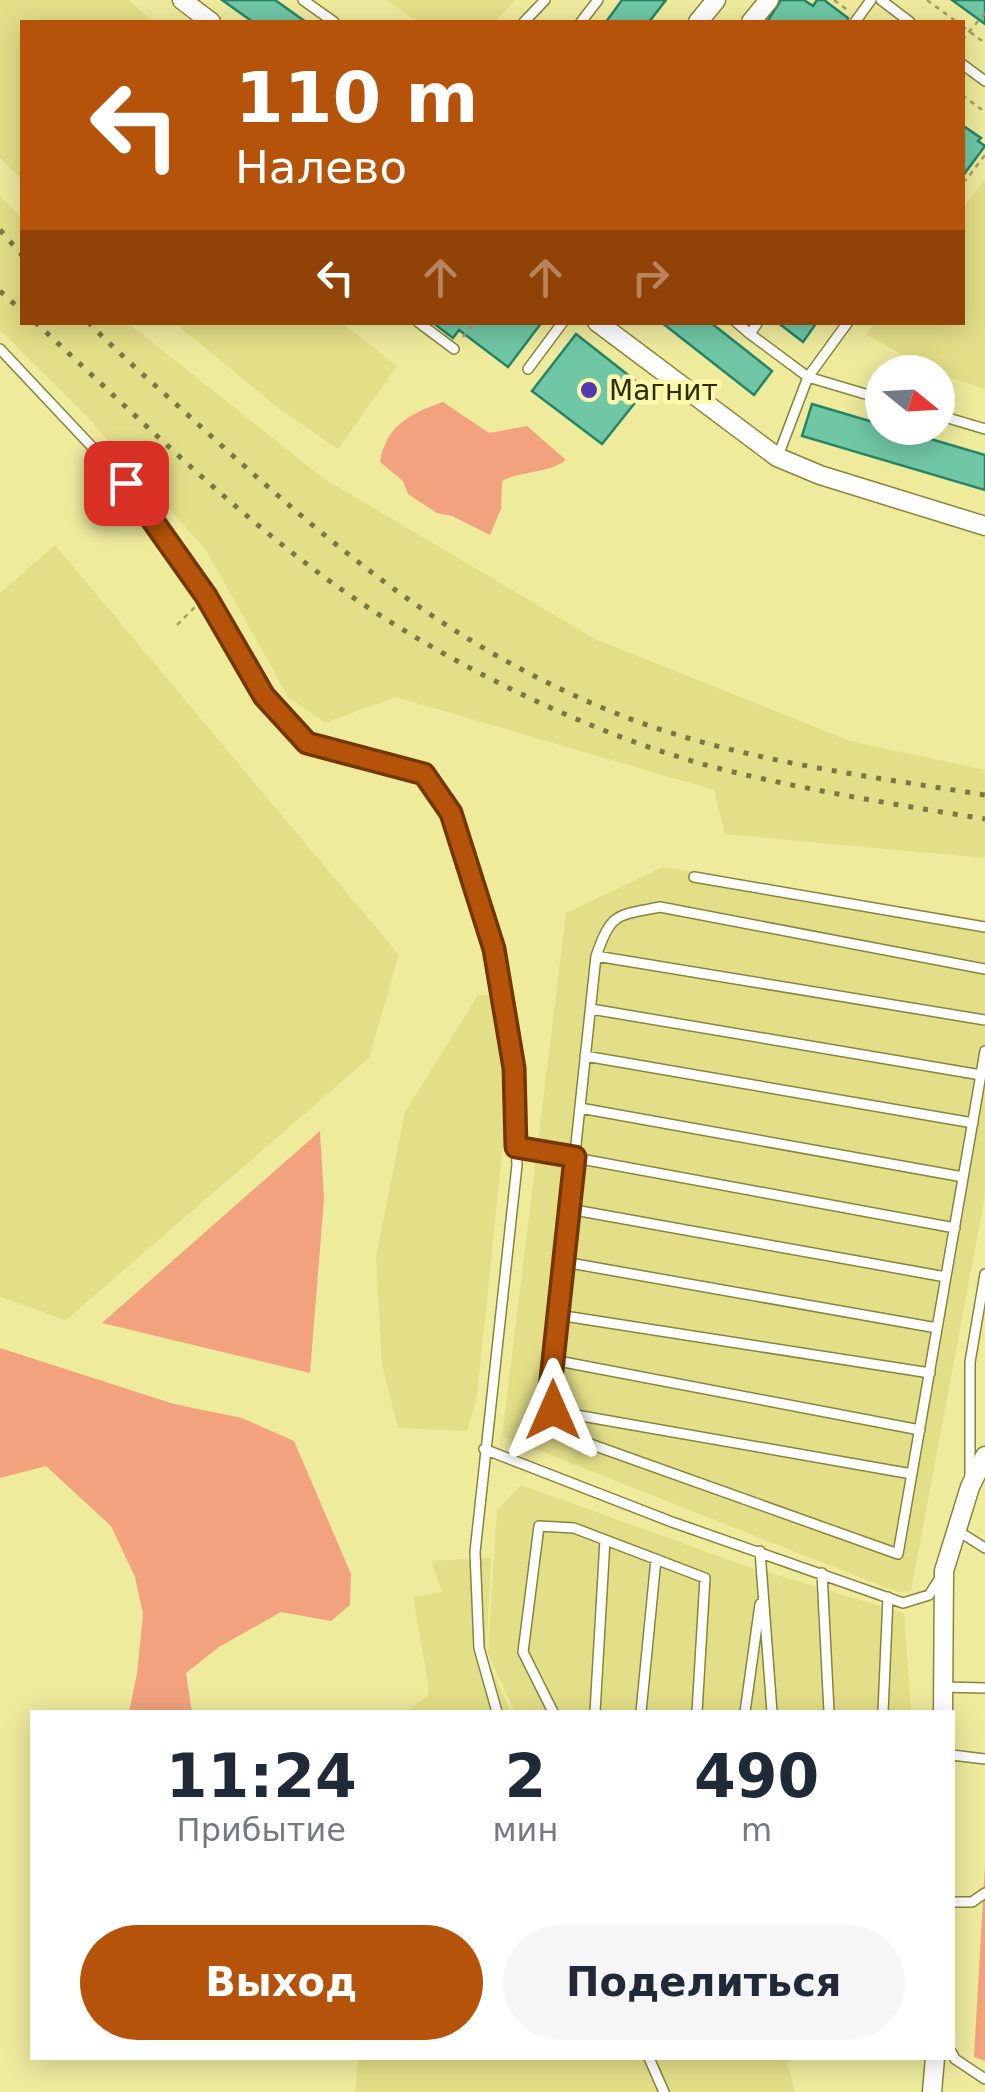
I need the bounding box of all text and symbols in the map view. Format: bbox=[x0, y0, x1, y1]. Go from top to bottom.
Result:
text: 110 m bbox=[235, 57, 478, 139]
icon: left bbox=[70, 60, 200, 190]
text: Налево bbox=[235, 141, 407, 194]
icon: left bbox=[308, 250, 363, 305]
icon: ahead bbox=[413, 250, 468, 305]
icon: ahead bbox=[518, 250, 573, 305]
icon: right bbox=[623, 250, 678, 305]
north arrow bbox=[865, 355, 955, 445]
map controls bbox=[865, 355, 955, 445]
place label: Магнит bbox=[609, 374, 718, 407]
marker: Магнит bbox=[578, 379, 600, 401]
pin bbox=[84, 441, 169, 526]
icon: arrive bbox=[99, 456, 154, 511]
position arrow bbox=[501, 1358, 605, 1462]
text: 11:24 bbox=[166, 1741, 357, 1811]
text: 2 bbox=[504, 1741, 546, 1811]
text: 490 bbox=[694, 1741, 819, 1811]
text: Прибытие bbox=[177, 1811, 346, 1849]
text: мин bbox=[492, 1811, 558, 1849]
text: m bbox=[741, 1811, 772, 1849]
button: Выход bbox=[80, 1925, 483, 2040]
button: Поделиться bbox=[503, 1925, 905, 2040]

